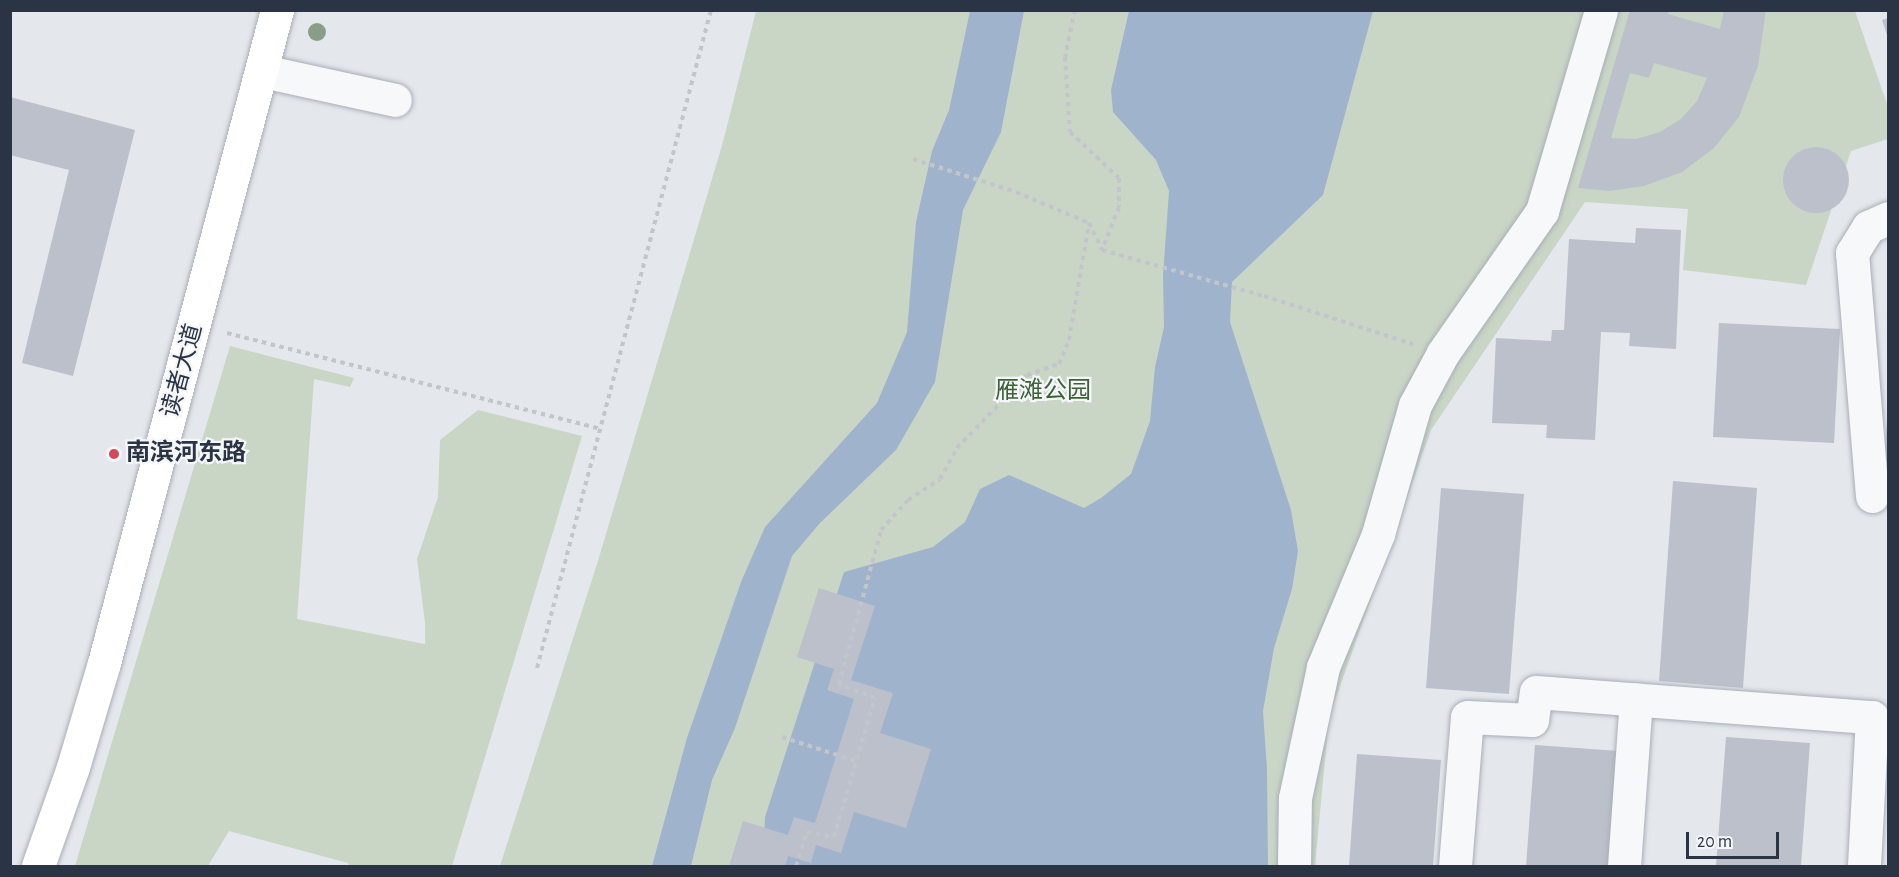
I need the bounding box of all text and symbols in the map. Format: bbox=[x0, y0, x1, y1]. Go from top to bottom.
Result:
street label: 读者大道 bbox=[157, 321, 209, 421]
park label: 雁滩公园 bbox=[995, 378, 1091, 406]
place label: 南滨河东路 bbox=[126, 440, 246, 468]
marker: 南滨河东路 bbox=[107, 447, 121, 461]
scale bar bbox=[1689, 820, 1782, 858]
text: 20 m bbox=[1697, 833, 1732, 851]

